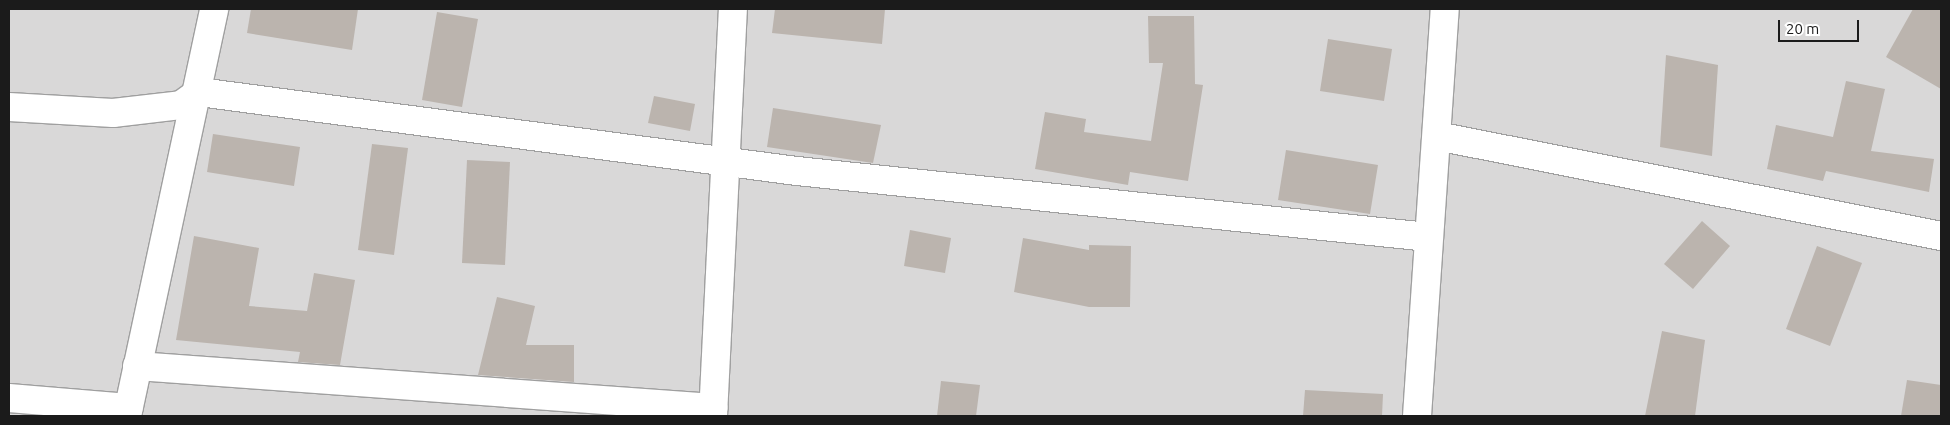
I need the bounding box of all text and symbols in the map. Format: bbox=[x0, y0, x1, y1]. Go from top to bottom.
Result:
scale bar bbox=[1780, 10, 1861, 42]
text: 20 m bbox=[1786, 20, 1819, 37]

